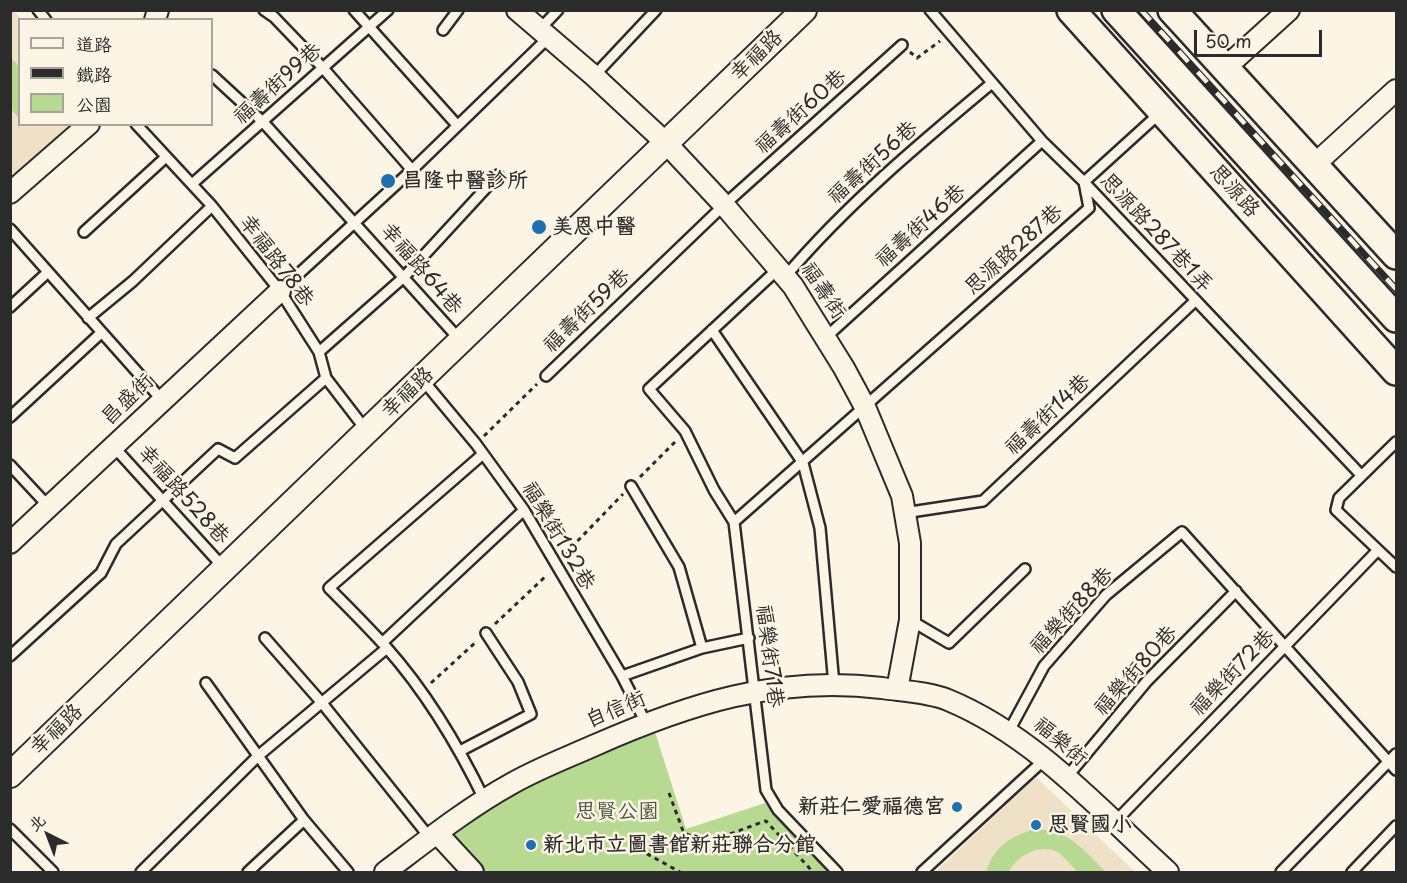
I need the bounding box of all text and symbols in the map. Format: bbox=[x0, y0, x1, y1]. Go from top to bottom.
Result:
legend bbox=[18, 18, 213, 126]
scale bar bbox=[1197, 18, 1324, 56]
street label: 幸福路 bbox=[726, 25, 788, 87]
text: 50 m bbox=[1205, 27, 1252, 54]
text: 道路 bbox=[76, 30, 112, 57]
street label: 福壽街99巷 bbox=[229, 38, 327, 130]
text: 鐵路 bbox=[76, 60, 112, 87]
street label: 福壽街60巷 bbox=[750, 64, 852, 160]
text: 公園 bbox=[76, 90, 112, 117]
street label: 福壽街56巷 bbox=[823, 116, 923, 210]
street label: 思源路 bbox=[1204, 159, 1264, 223]
place label: 昌隆中醫診所 bbox=[402, 168, 528, 194]
street label: 思源路287巷1弄 bbox=[1094, 168, 1218, 298]
marker: 昌隆中醫診所 bbox=[379, 172, 397, 190]
street label: 福壽街46巷 bbox=[871, 179, 971, 273]
street label: 思源路287巷 bbox=[960, 200, 1068, 300]
street label: 幸福路78巷 bbox=[233, 210, 319, 312]
place label: 美恩中醫 bbox=[552, 214, 636, 240]
street label: 幸福路64巷 bbox=[375, 218, 467, 320]
marker: 美恩中醫 bbox=[530, 218, 548, 236]
street label: 福壽街 bbox=[795, 258, 851, 324]
street label: 福壽街59巷 bbox=[539, 264, 635, 358]
street label: 幸福路 bbox=[377, 362, 439, 424]
street label: 昌盛街 bbox=[97, 369, 159, 431]
street label: 福壽街14巷 bbox=[1000, 369, 1096, 461]
street label: 幸福路528巷 bbox=[132, 440, 234, 550]
street label: 福樂街132巷 bbox=[516, 477, 600, 595]
street label: 福樂街88巷 bbox=[1025, 562, 1119, 660]
street label: 福樂街71巷 bbox=[750, 603, 788, 709]
street label: 福樂街80巷 bbox=[1089, 621, 1183, 721]
street label: 福樂街72巷 bbox=[1186, 625, 1280, 721]
street label: 自信街 bbox=[582, 686, 650, 734]
street label: 幸福路 bbox=[26, 699, 88, 761]
street label: 福樂街 bbox=[1028, 712, 1092, 772]
place label: 新莊仁愛福德宮 bbox=[798, 794, 945, 820]
park label: 思賢公園 bbox=[575, 799, 659, 825]
marker: 新莊仁愛福德宮 bbox=[950, 800, 964, 814]
north arrow bbox=[18, 805, 78, 865]
text: 北 bbox=[22, 807, 50, 836]
place label: 思賢國小 bbox=[1048, 812, 1132, 838]
marker: 思賢國小 bbox=[1029, 818, 1043, 832]
place label: 新北市立圖書館新莊聯合分館 bbox=[543, 832, 816, 858]
marker: 新北市立圖書館新莊聯合分館 bbox=[524, 838, 538, 852]

